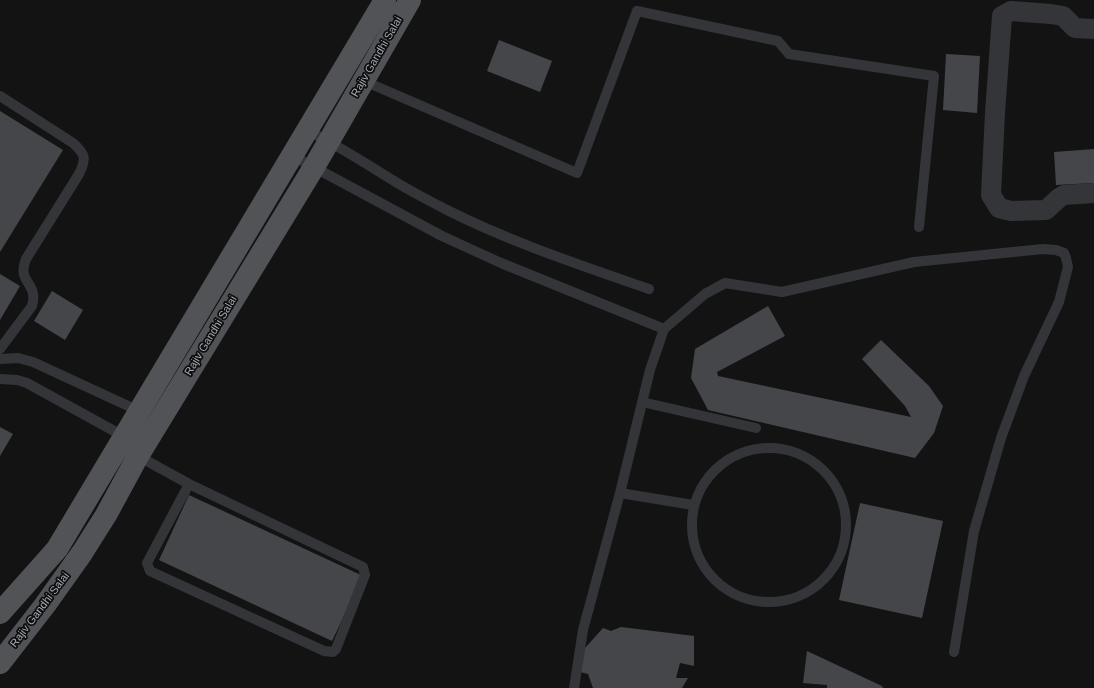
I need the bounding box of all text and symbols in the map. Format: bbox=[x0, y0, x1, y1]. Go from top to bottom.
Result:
street label: Rajiv Gandhi Salai bbox=[349, 15, 405, 99]
street label: Rajiv Gandhi Salai bbox=[182, 294, 240, 378]
street label: Rajiv Gandhi Salai bbox=[7, 570, 73, 650]

